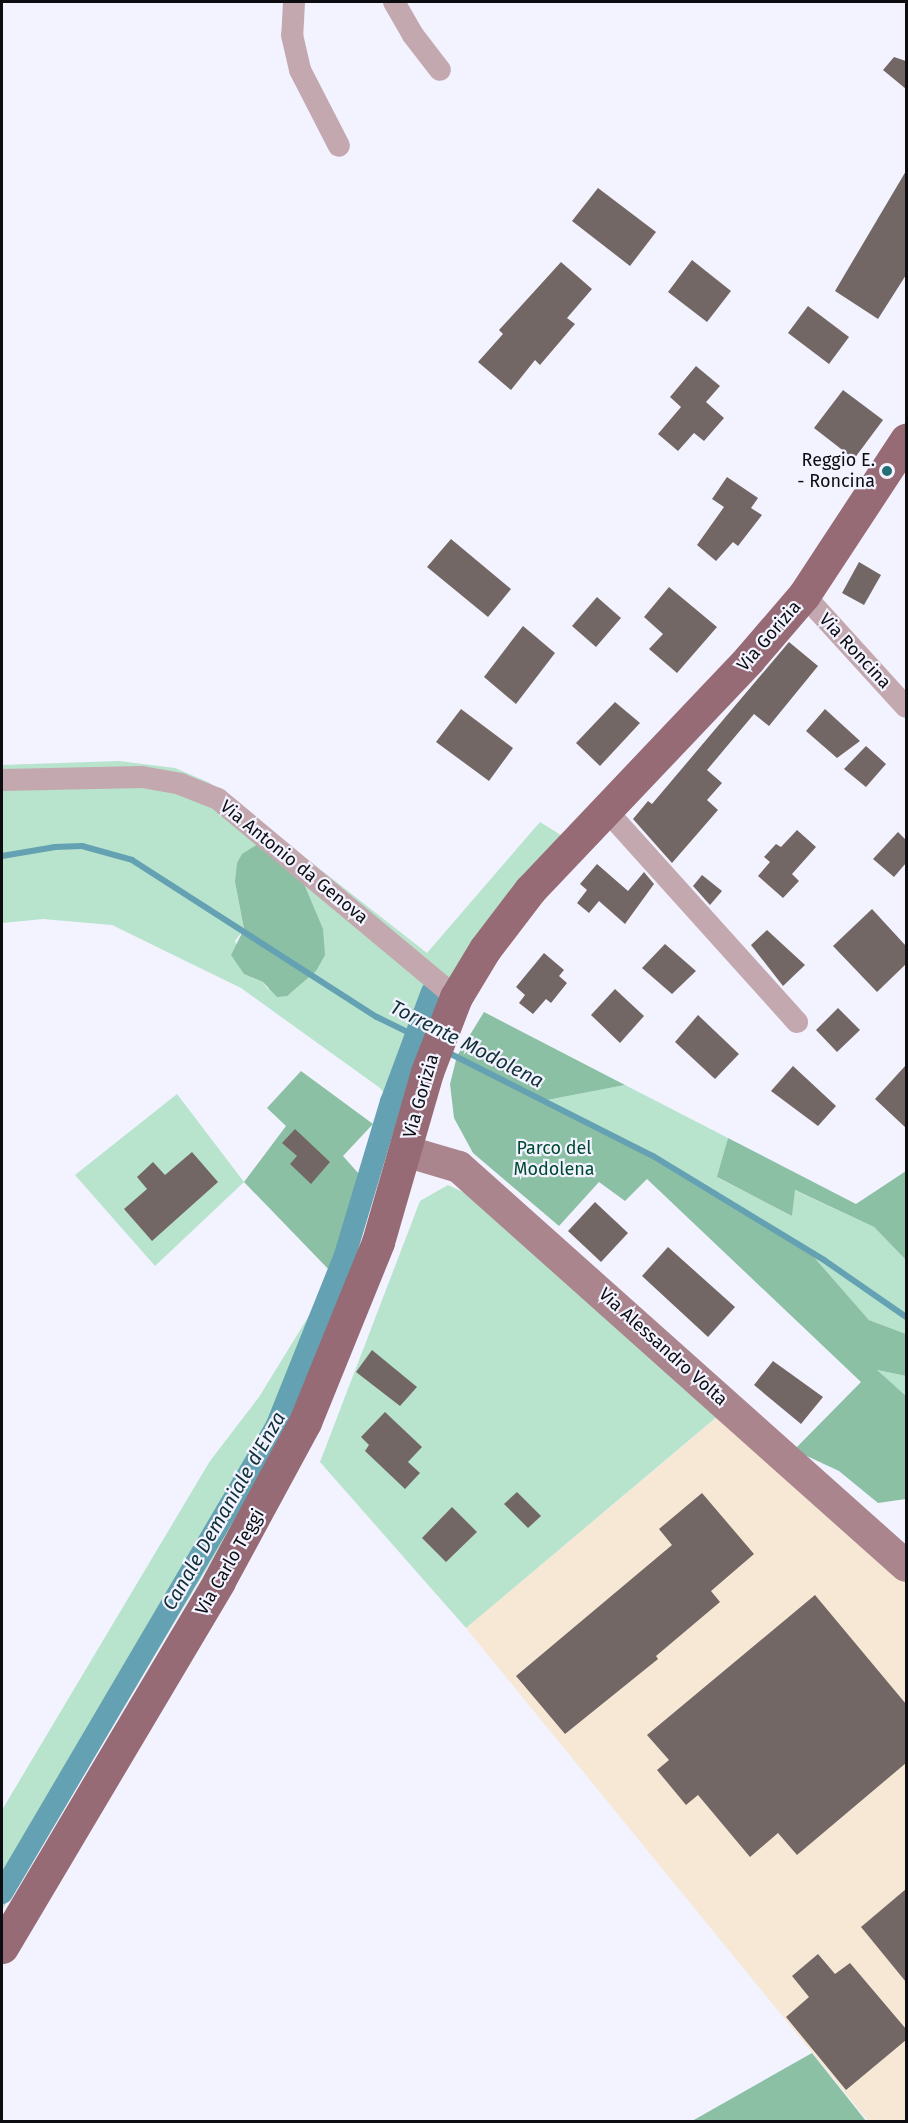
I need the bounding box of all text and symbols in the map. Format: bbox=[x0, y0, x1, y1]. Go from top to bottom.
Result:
place label: Reggio E. - Roncina bbox=[797, 450, 875, 492]
marker: Reggio E. - Roncina bbox=[880, 464, 894, 478]
street label: Via Gorizia bbox=[733, 596, 805, 676]
street label: Via Roncina bbox=[815, 609, 895, 693]
street label: Via Antonio da Genova bbox=[216, 796, 372, 928]
water label: Torrente Modolena bbox=[386, 995, 548, 1093]
street label: Via Gorizia bbox=[399, 1052, 443, 1140]
park label: Parco del Modolena bbox=[513, 1138, 595, 1180]
street label: Via Alessandro Volta bbox=[594, 1284, 732, 1410]
water label: Canale Demaniale d'Enza bbox=[157, 1407, 291, 1615]
street label: Via Carlo Teggi bbox=[191, 1505, 269, 1619]

